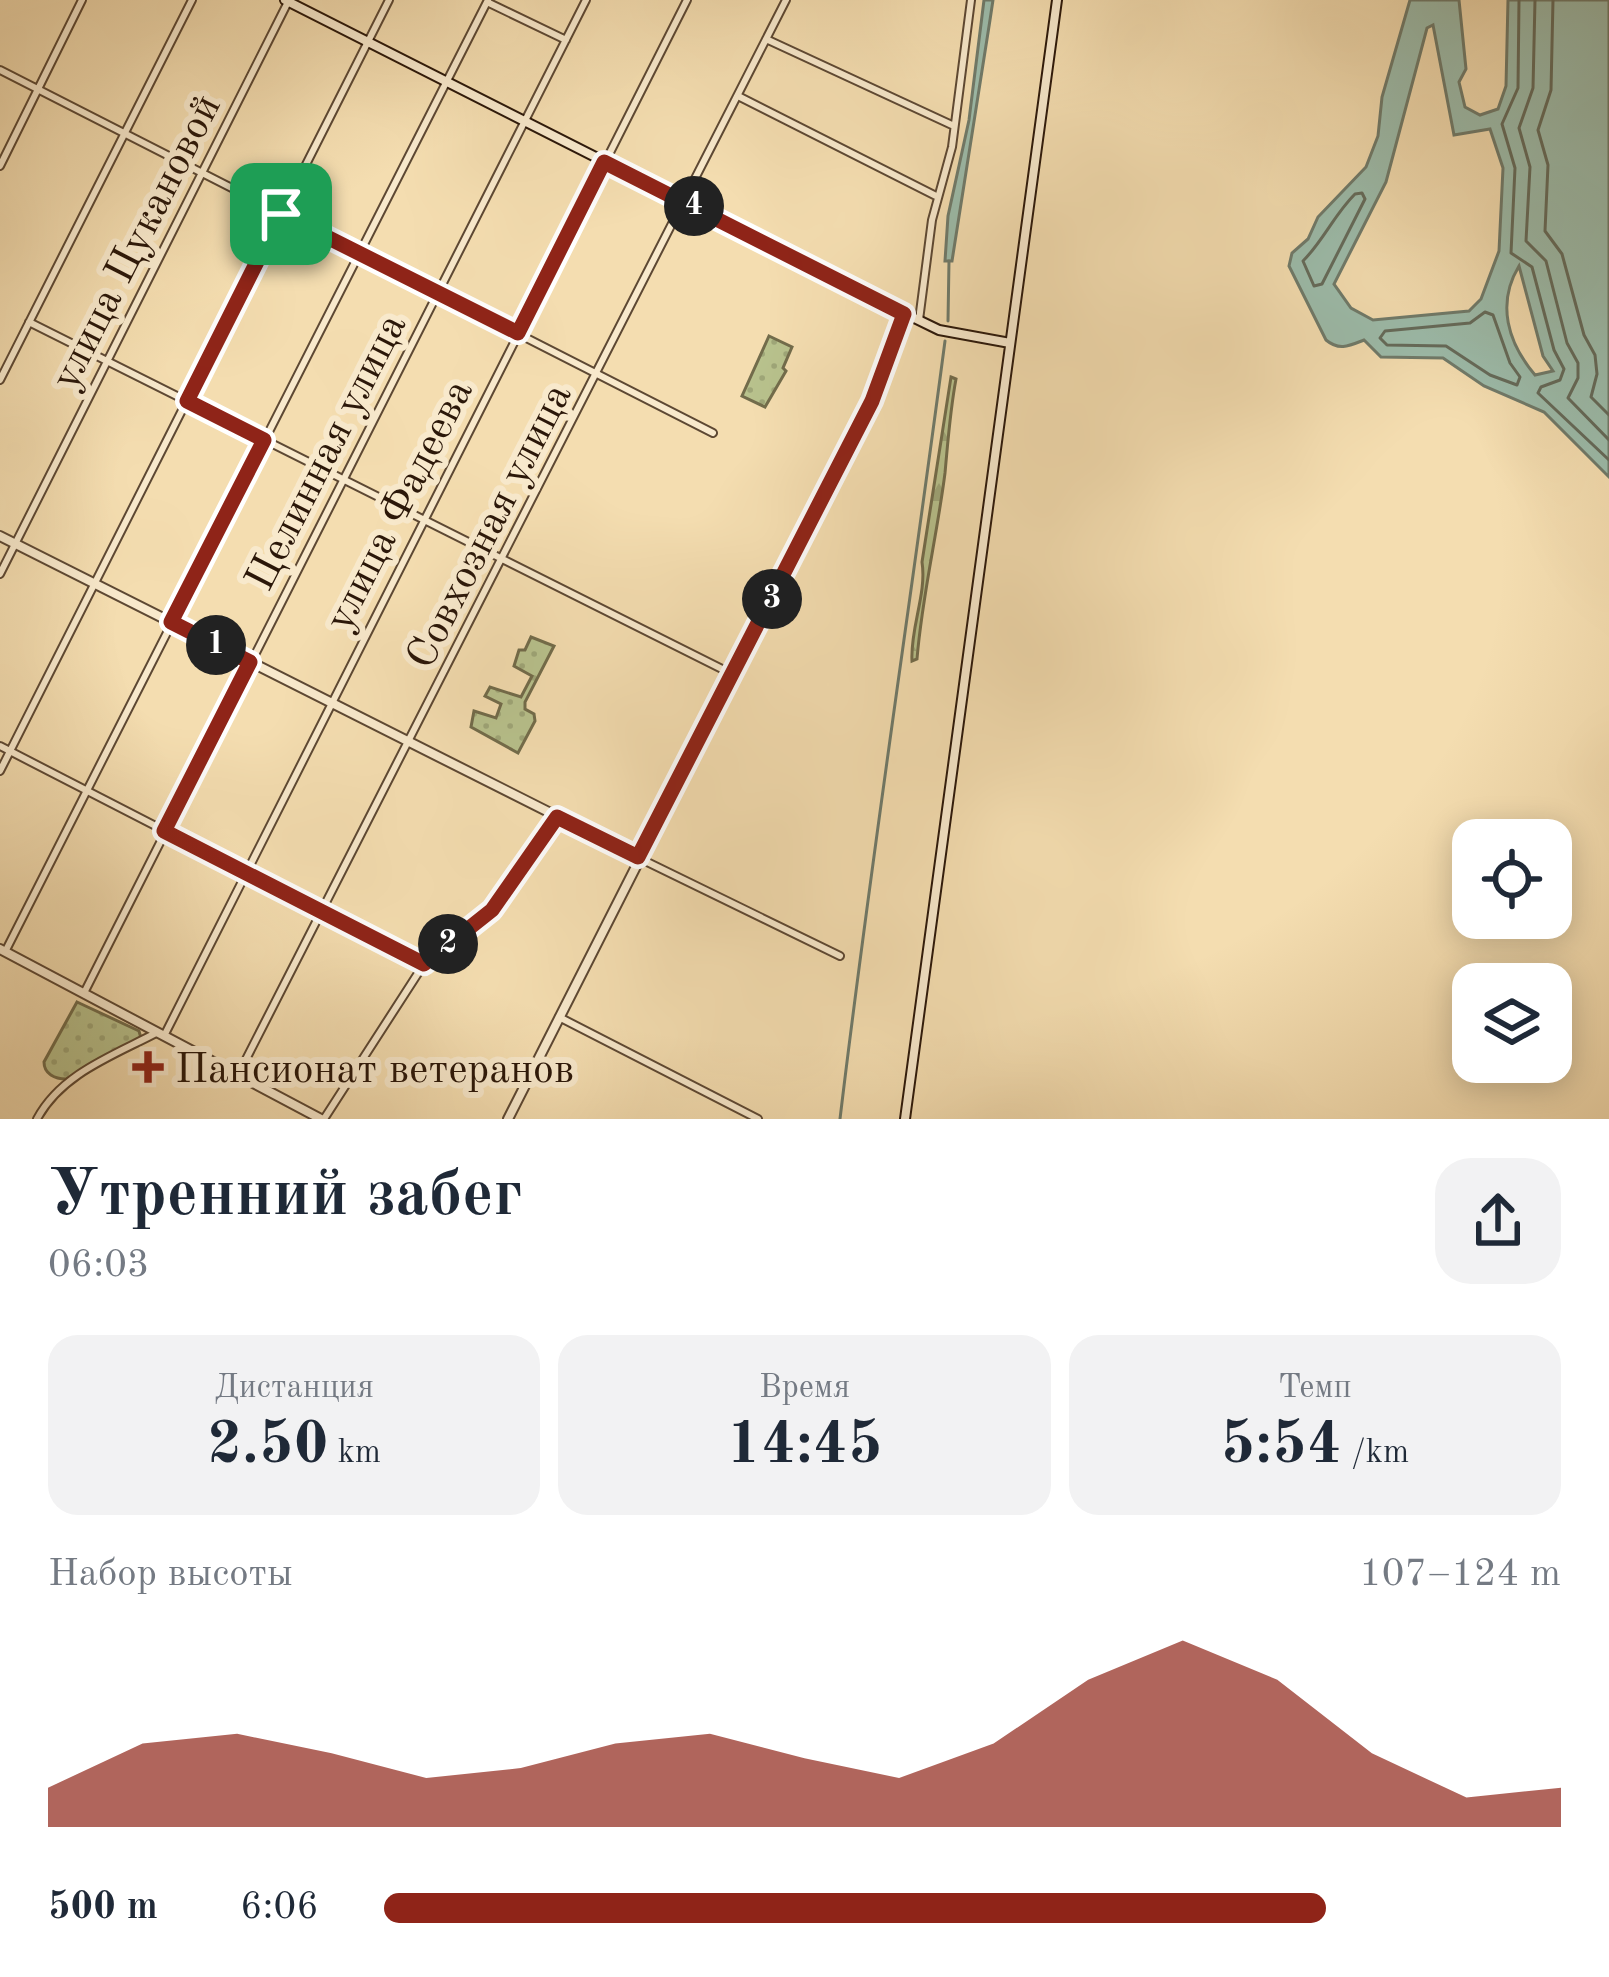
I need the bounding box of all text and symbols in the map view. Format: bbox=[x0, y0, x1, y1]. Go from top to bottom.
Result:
street label: улица Цукановой bbox=[45, 89, 230, 397]
pin bbox=[230, 163, 332, 265]
pin: 4 bbox=[664, 176, 724, 236]
icon: arrive bbox=[248, 181, 314, 247]
text: 4 bbox=[684, 189, 704, 222]
street label: Целинная улица bbox=[240, 308, 415, 598]
street label: улица Фадеева bbox=[319, 374, 482, 638]
street label: Совхозная улица bbox=[401, 377, 581, 676]
pin: 3 bbox=[742, 569, 802, 629]
text: 3 bbox=[762, 582, 782, 615]
pin: 1 bbox=[186, 615, 246, 675]
text: 1 bbox=[206, 628, 226, 661]
map controls bbox=[1452, 819, 1572, 1083]
button: locate bbox=[1452, 819, 1572, 939]
pin: 2 bbox=[418, 914, 478, 974]
text: 2 bbox=[438, 927, 458, 960]
button: layers bbox=[1452, 963, 1572, 1083]
place label: Пансионат ветеранов bbox=[175, 1050, 574, 1092]
marker: Пансионат ветеранов bbox=[132, 1051, 164, 1083]
button: share bbox=[1435, 1158, 1561, 1284]
text: Утренний забег bbox=[48, 1164, 523, 1230]
text: 06:03 bbox=[48, 1246, 149, 1285]
text: Дистанция bbox=[214, 1372, 374, 1405]
text: Время bbox=[759, 1372, 850, 1405]
text: Темп bbox=[1278, 1372, 1352, 1405]
text: 2.50 bbox=[207, 1416, 328, 1476]
text: 14:45 bbox=[726, 1416, 882, 1476]
text: 5:54 bbox=[1221, 1416, 1342, 1476]
text: km bbox=[328, 1437, 381, 1470]
text: /km bbox=[1342, 1437, 1409, 1470]
text: Набор высоты bbox=[48, 1555, 293, 1594]
text: 107–124 m bbox=[1359, 1555, 1561, 1594]
text: 500 m bbox=[48, 1888, 158, 1927]
text: 6:06 bbox=[240, 1888, 319, 1927]

